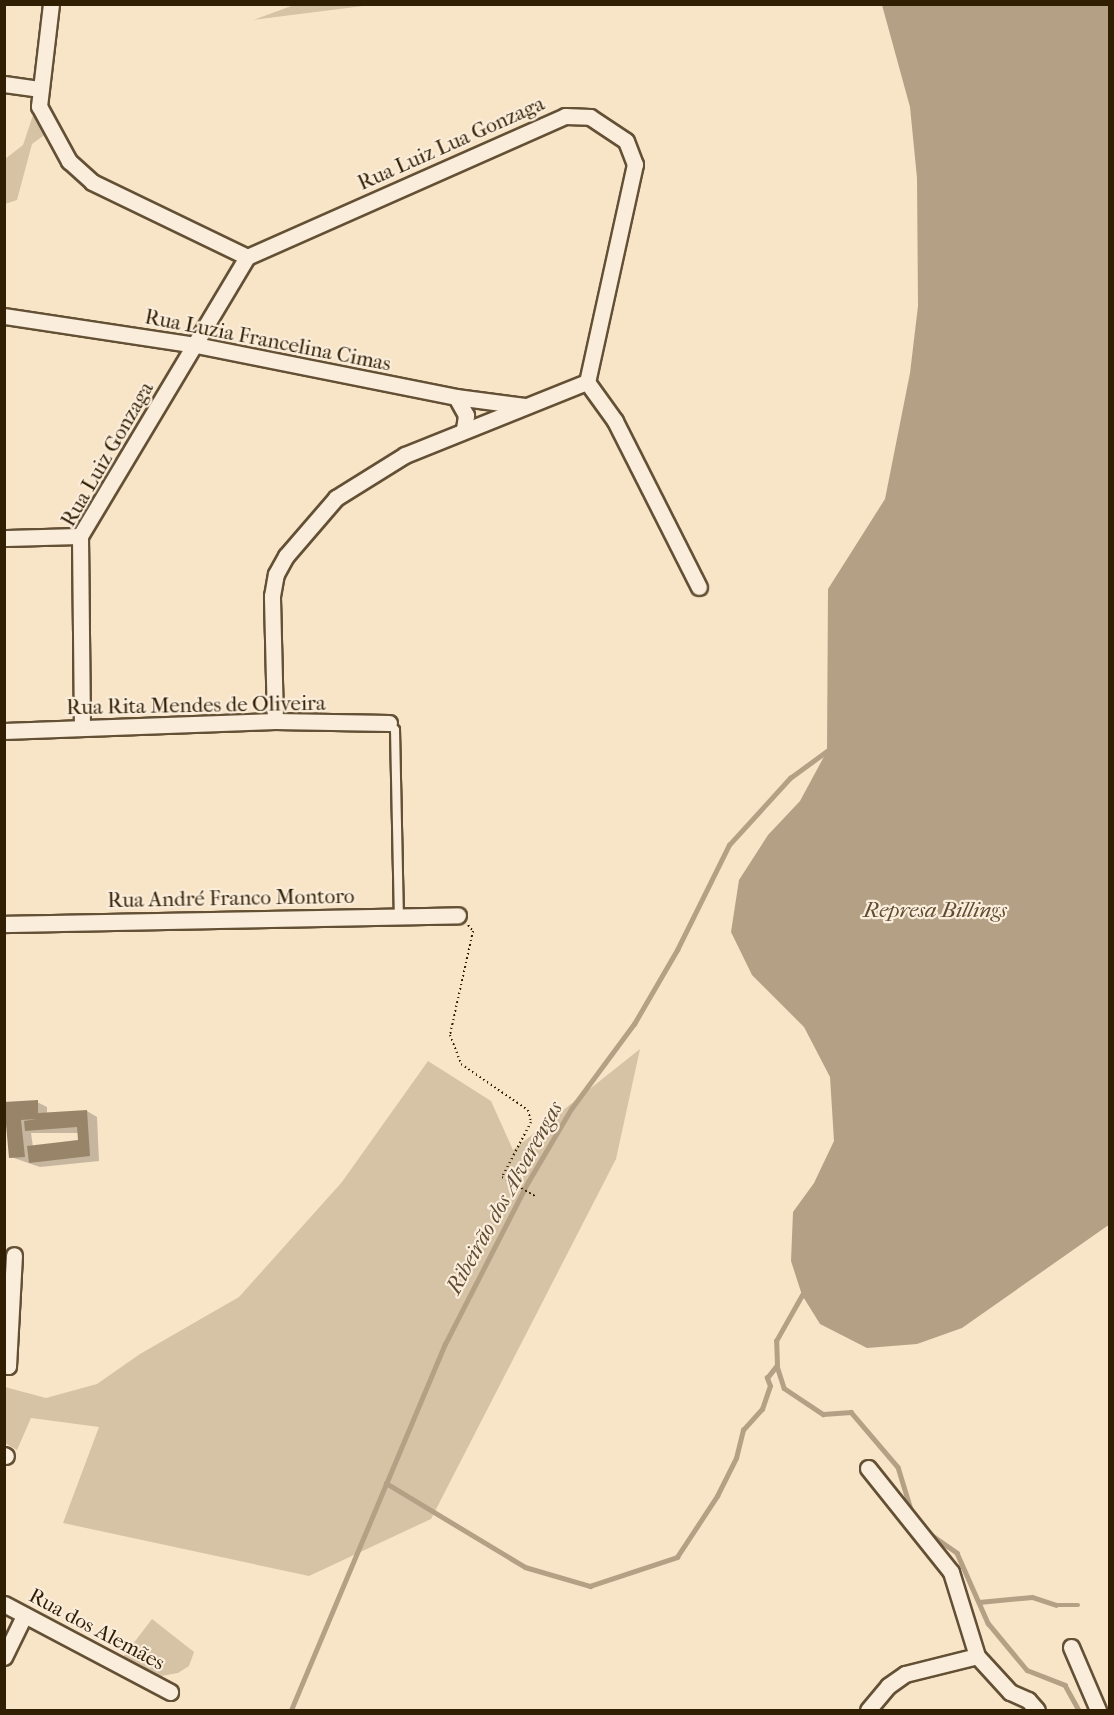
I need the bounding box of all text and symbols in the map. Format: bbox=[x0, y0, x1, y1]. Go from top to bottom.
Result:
street label: Rua Luiz Lua Gonzaga bbox=[354, 90, 548, 196]
street label: Rua Luzia Francelina Cimas bbox=[143, 304, 393, 376]
street label: Rua Luiz Gonzaga bbox=[55, 377, 159, 531]
street label: Rua Rita Mendes de Oliveira bbox=[66, 690, 326, 720]
street label: Rua André Franco Montoro bbox=[107, 883, 355, 913]
water label: Represa Billings bbox=[863, 898, 1007, 924]
water label: Ribeirão dos Alvarengas bbox=[441, 1097, 569, 1299]
street label: Rua dos Alemães bbox=[25, 1583, 169, 1675]

